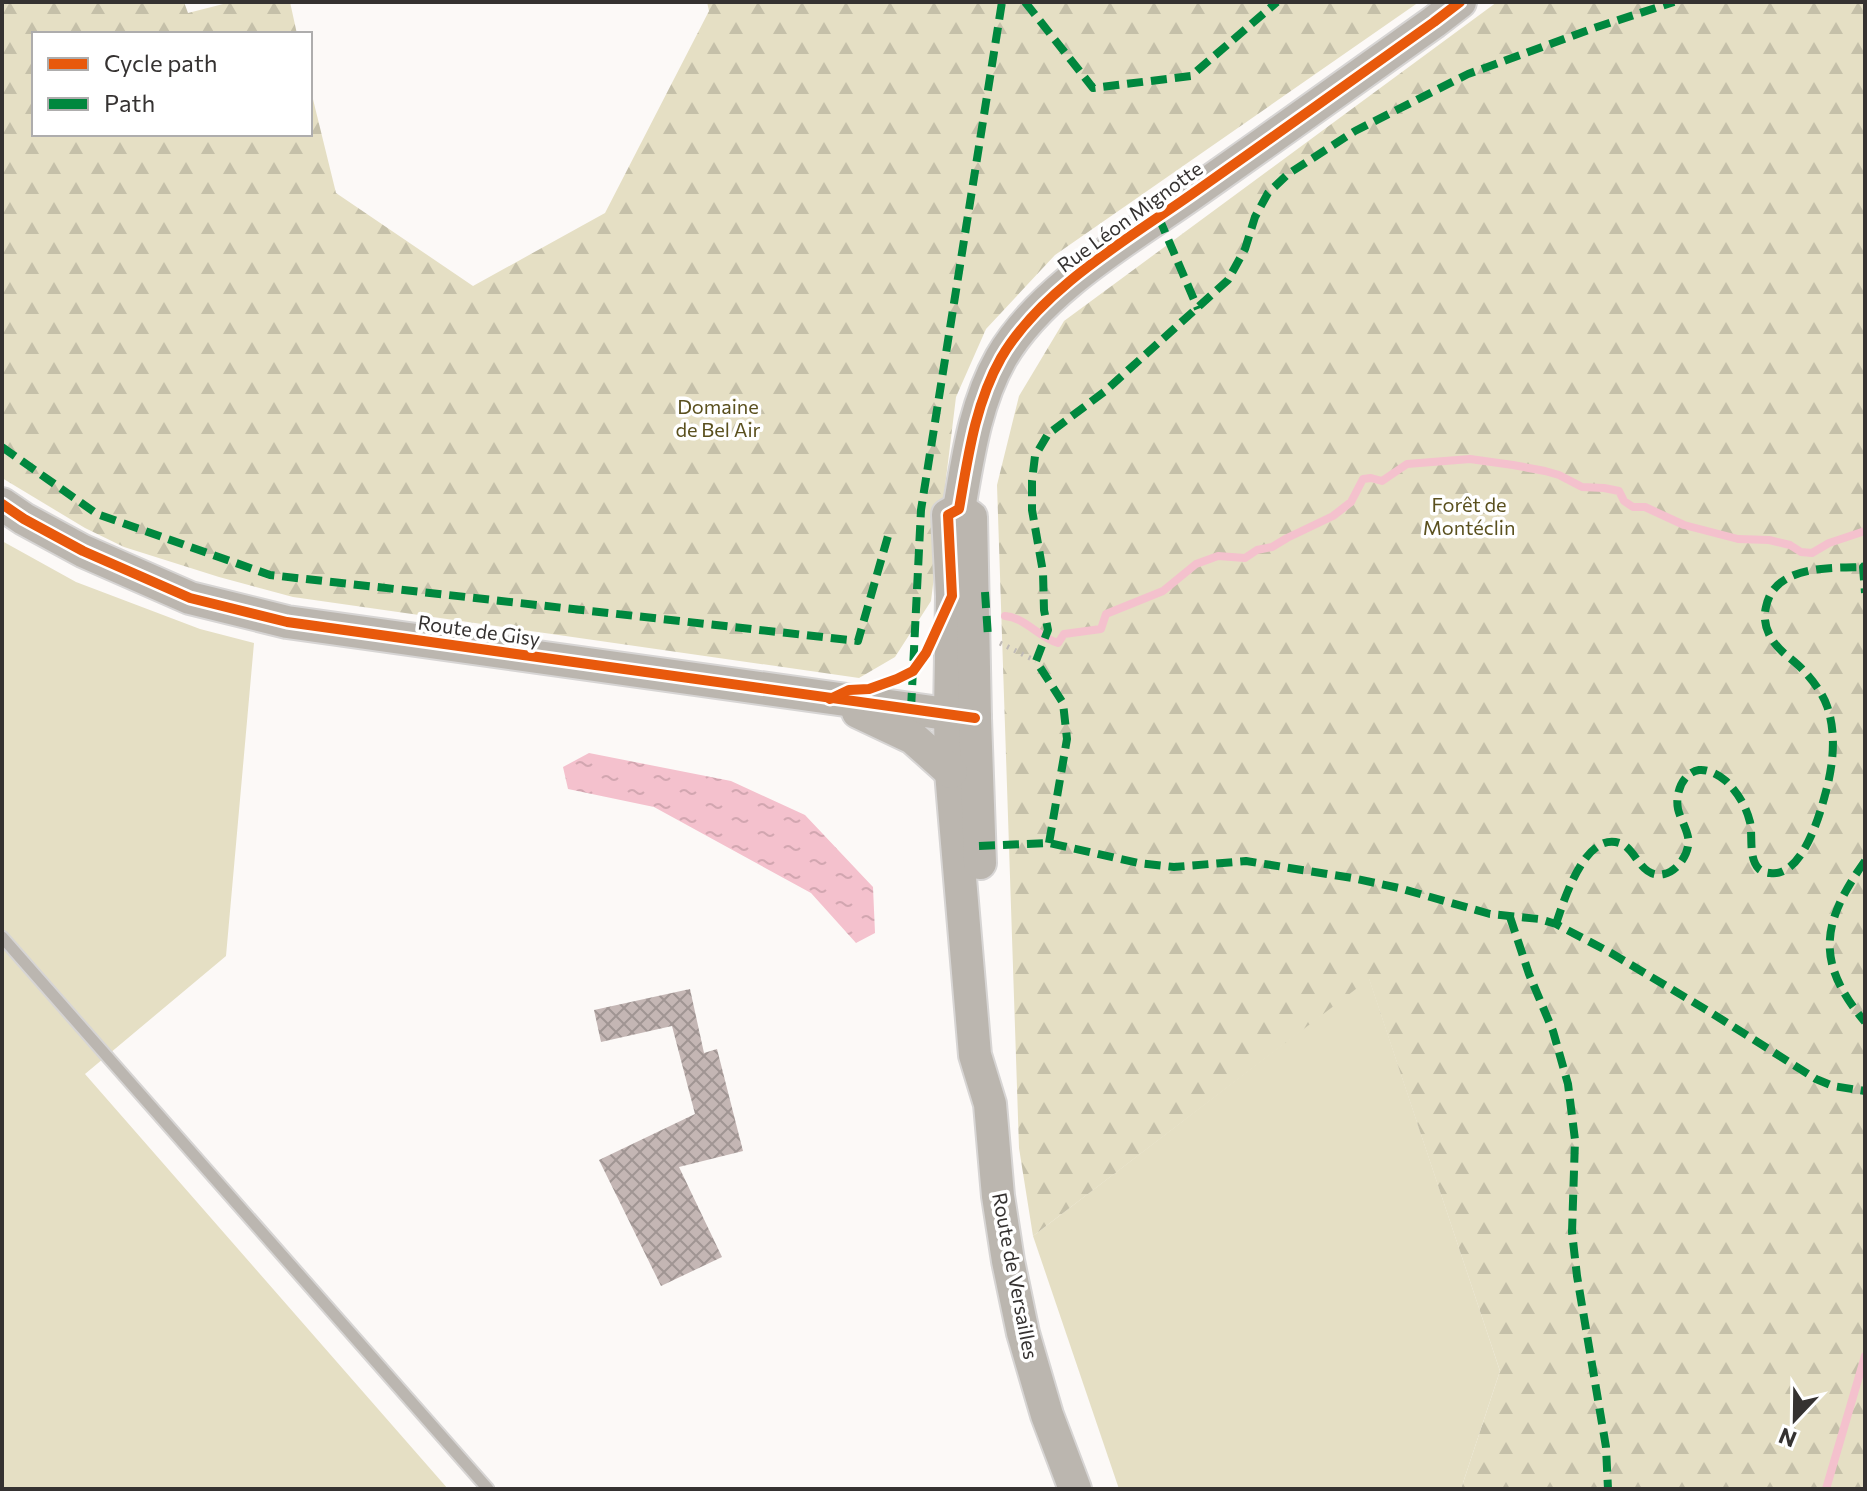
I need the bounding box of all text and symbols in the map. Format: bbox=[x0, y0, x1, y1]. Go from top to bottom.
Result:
legend bbox=[32, 32, 312, 136]
text: Cycle path bbox=[104, 48, 218, 77]
text: Path bbox=[104, 88, 155, 117]
street label: Rue Léon Mignotte bbox=[1052, 156, 1207, 277]
park label: Domaine de Bel Air bbox=[675, 394, 761, 441]
park label: Forêt de Montéclin bbox=[1423, 492, 1515, 539]
street label: Route de Gisy bbox=[416, 610, 542, 650]
street label: Route de Versailles bbox=[988, 1190, 1044, 1361]
north arrow bbox=[1755, 1379, 1835, 1459]
text: N bbox=[1775, 1422, 1800, 1454]

